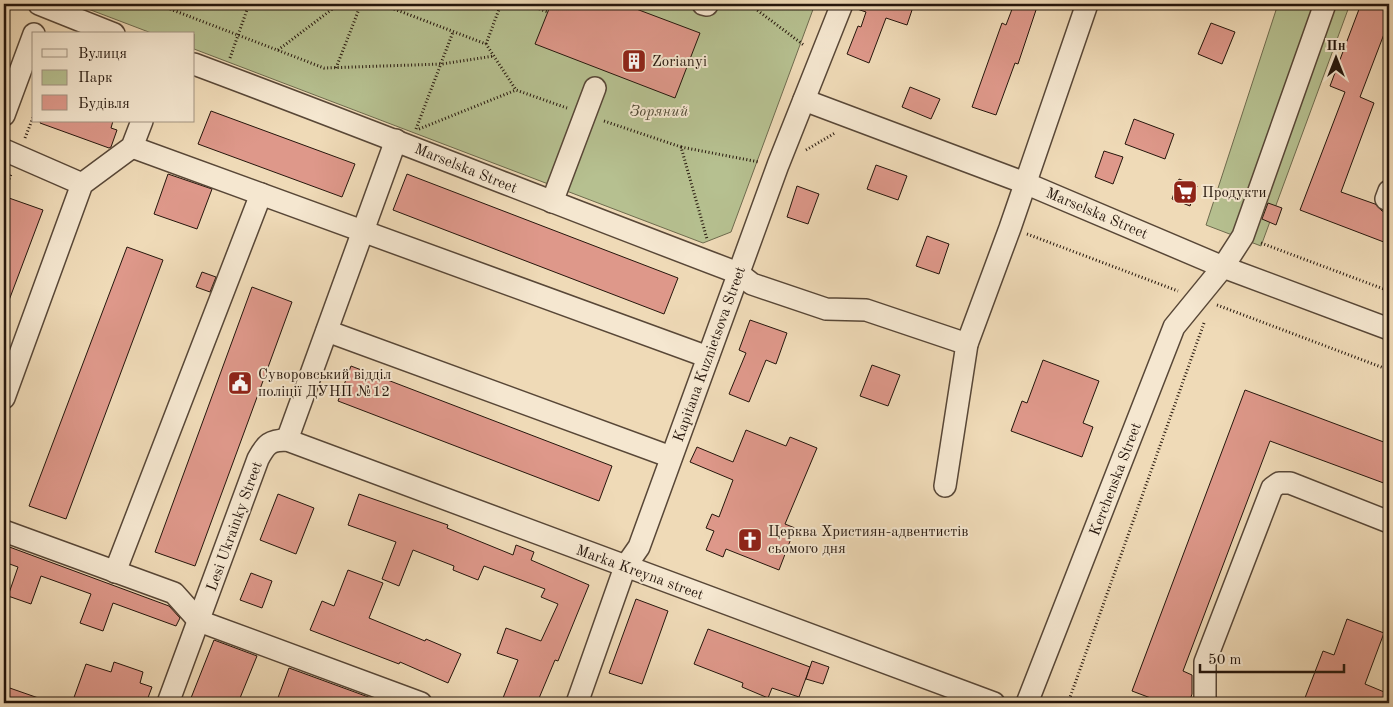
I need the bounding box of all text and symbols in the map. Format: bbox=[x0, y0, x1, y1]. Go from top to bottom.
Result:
legend bbox=[32, 32, 195, 122]
north arrow bbox=[1310, 32, 1360, 82]
text: Пн bbox=[1326, 39, 1346, 53]
text: Вулиця bbox=[78, 47, 127, 62]
building icon: Zorianyi bbox=[621, 48, 647, 74]
place label: Zorianyi bbox=[652, 55, 707, 70]
text: Парк bbox=[78, 71, 113, 86]
text: Будівля bbox=[78, 97, 130, 112]
park label: Зоряний bbox=[630, 104, 689, 120]
street label: Marselska Street bbox=[412, 142, 519, 197]
supermarket icon: Продукти bbox=[1172, 179, 1198, 205]
street label: Marselska Street bbox=[1043, 186, 1150, 243]
place label: Продукти bbox=[1202, 186, 1267, 201]
street label: Kapitana Kuznietsova Street bbox=[672, 265, 749, 444]
place label: Суворовський відділ поліції ДУНП №12 bbox=[258, 368, 391, 400]
public building icon: Суворовський відділ поліції ДУНП №12 bbox=[227, 370, 253, 396]
street label: Kerchenska Street bbox=[1088, 421, 1145, 538]
street label: Lesi Ukrainky Street bbox=[205, 460, 266, 593]
place label: Церква Християн-адвентистів сьомого дня bbox=[768, 525, 968, 557]
church icon: Церква Християн-адвентистів сьомого дня bbox=[737, 527, 763, 553]
street label: Marka Kreyna street bbox=[574, 543, 705, 603]
scale bar bbox=[1200, 642, 1344, 674]
text: 50 m bbox=[1208, 653, 1242, 668]

